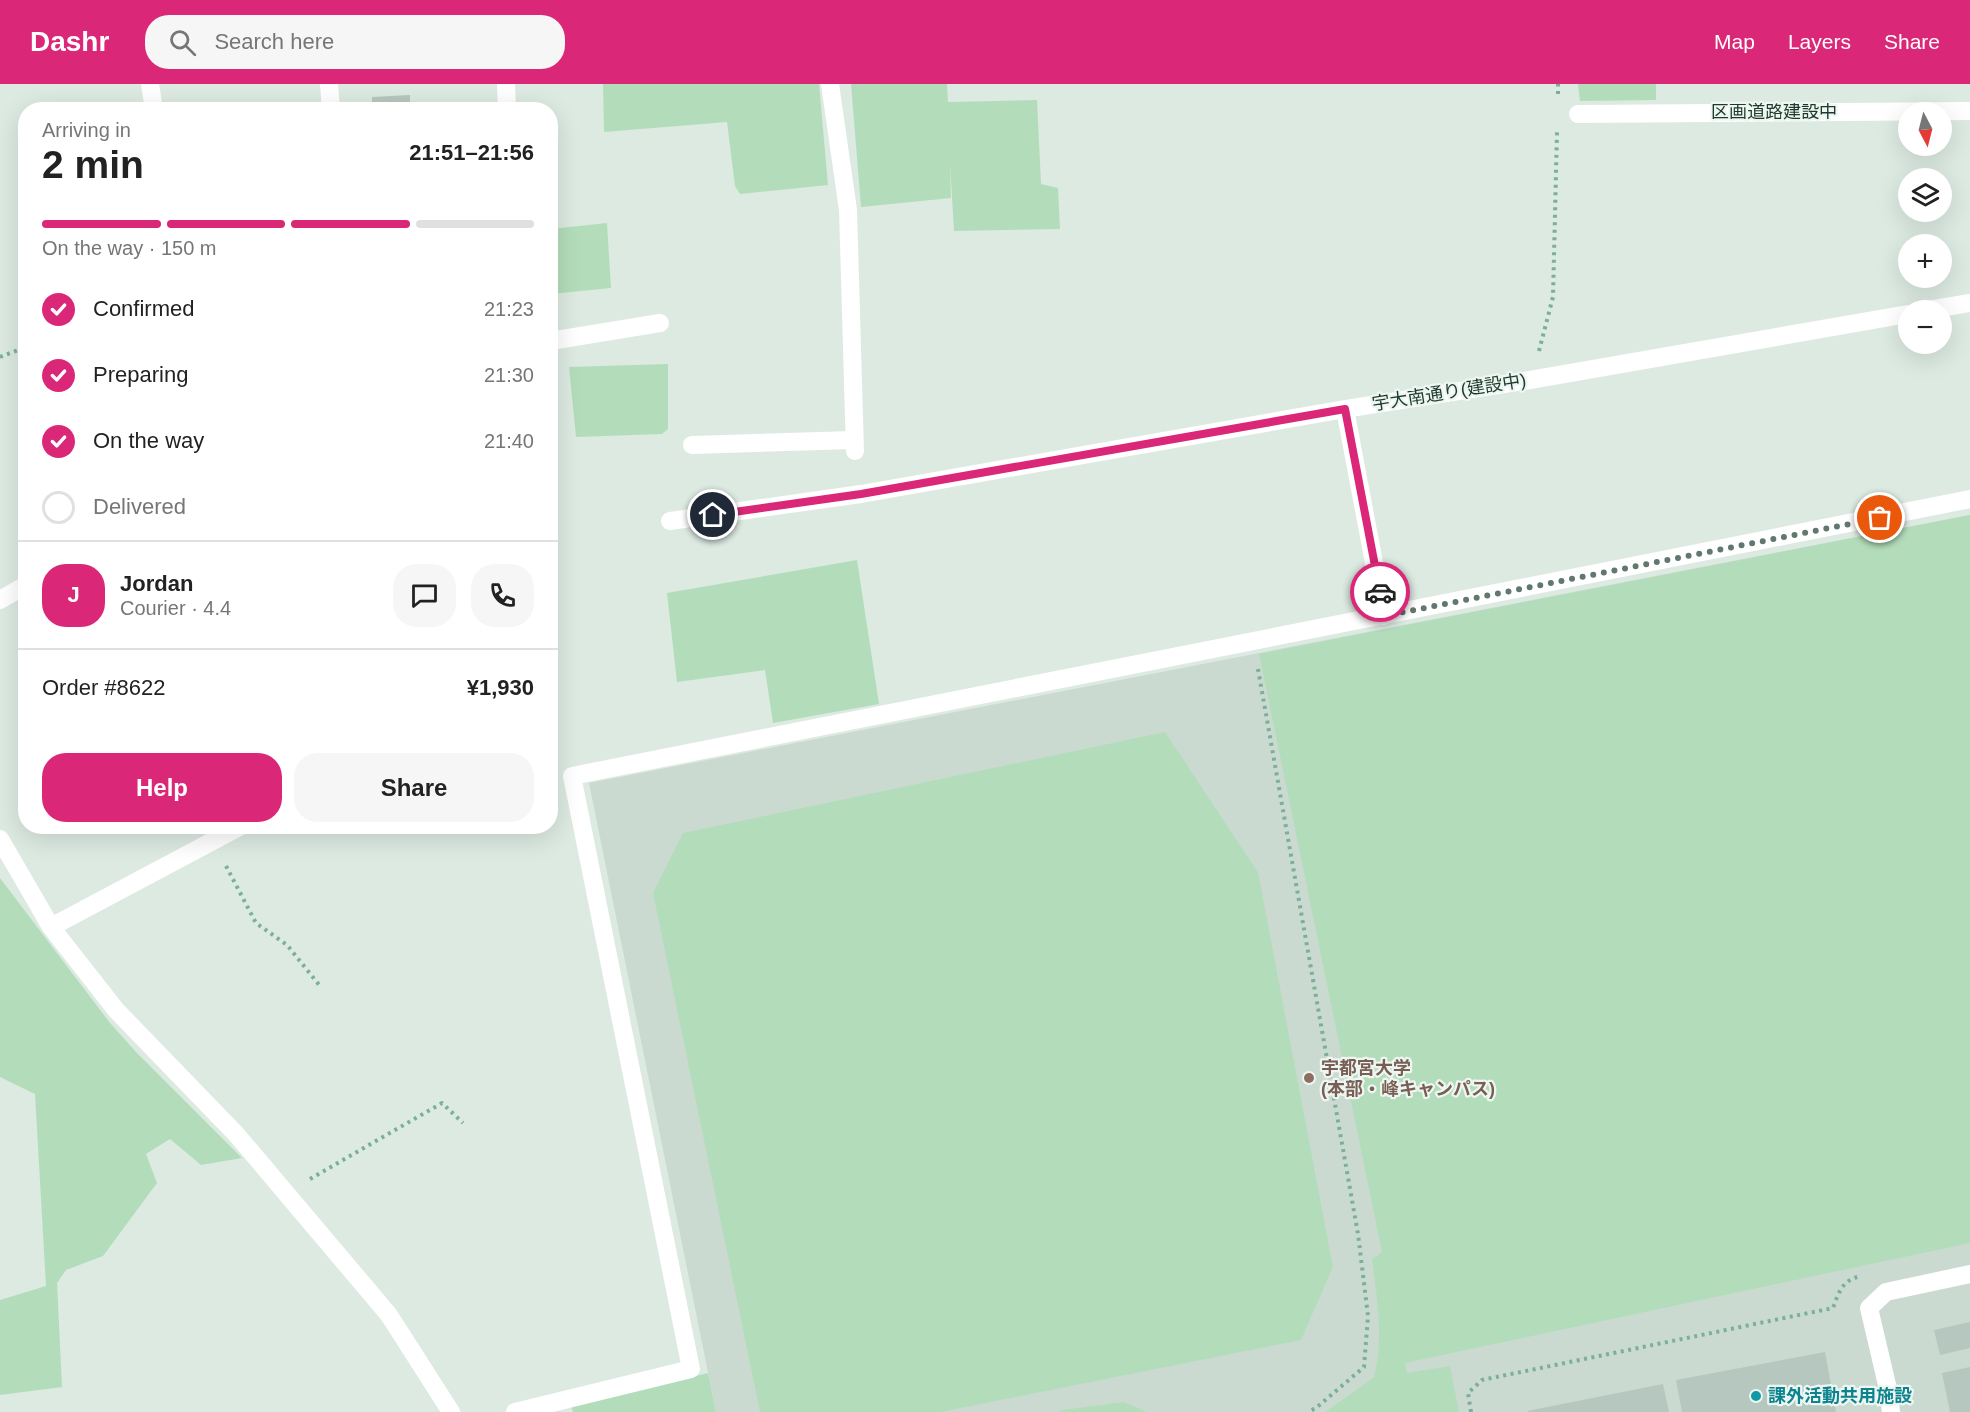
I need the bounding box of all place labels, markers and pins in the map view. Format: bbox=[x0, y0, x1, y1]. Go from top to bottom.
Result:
pin bbox=[687, 489, 738, 540]
pin bbox=[1854, 492, 1905, 543]
place label: 宇都宮大学 (本部・峰キャンパス) bbox=[1321, 1058, 1495, 1099]
marker: 宇都宮大学 (本部・峰キャンパス) bbox=[1302, 1071, 1316, 1085]
place label: 課外活動共用施設 bbox=[1768, 1386, 1912, 1406]
marker: 課外活動共用施設 bbox=[1749, 1389, 1763, 1403]

